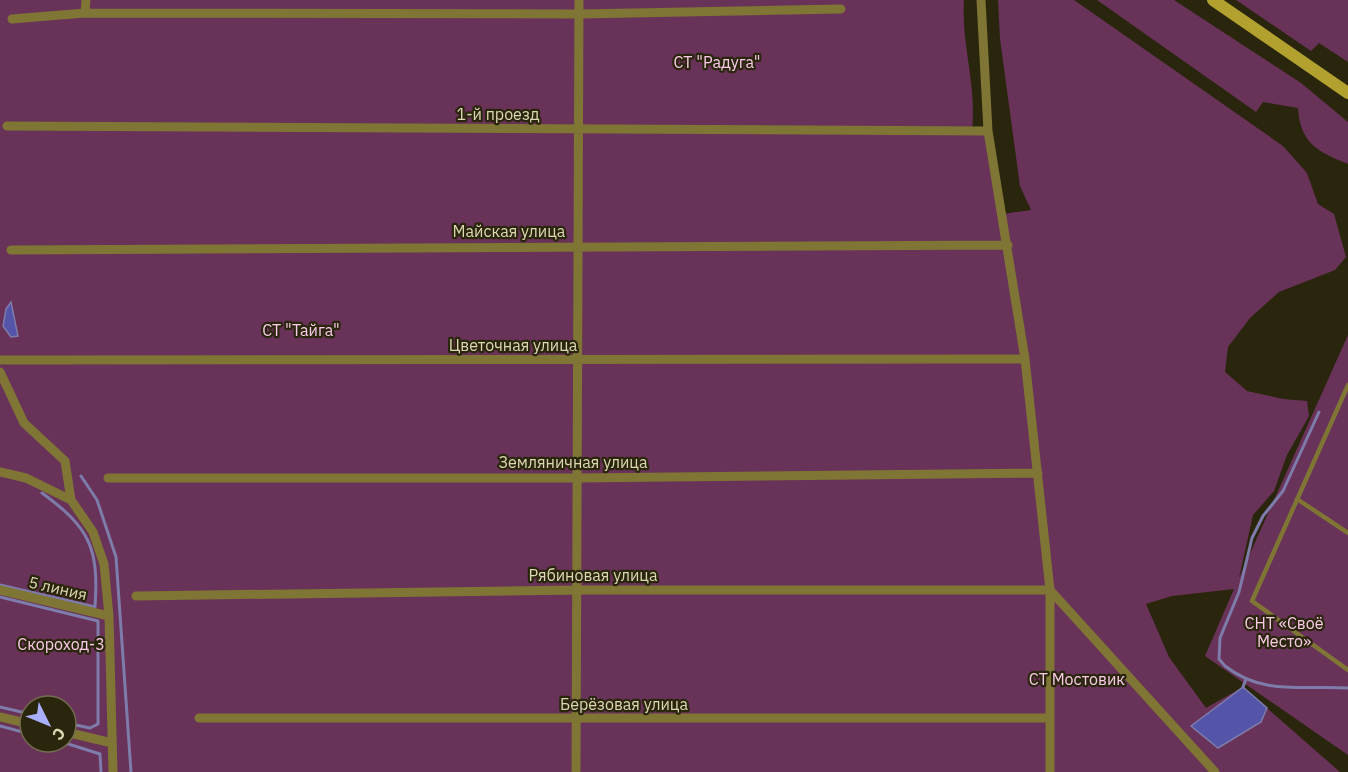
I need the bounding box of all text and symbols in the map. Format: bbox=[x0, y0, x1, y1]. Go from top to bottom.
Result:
park label: СТ "Радуга" bbox=[673, 52, 761, 72]
street label: 1-й проезд bbox=[457, 104, 540, 124]
street label: Майская улица bbox=[453, 221, 566, 241]
park label: СТ "Тайга" bbox=[262, 320, 340, 340]
street label: Цветочная улица bbox=[449, 335, 578, 355]
street label: Земляничная улица bbox=[498, 452, 648, 472]
street label: Рябиновая улица bbox=[529, 565, 658, 585]
street label: 5 линия bbox=[27, 572, 89, 604]
park label: СНТ «Своё Место» bbox=[1245, 613, 1324, 651]
park label: Скороход-3 bbox=[17, 634, 105, 654]
park label: СТ Мостовик bbox=[1029, 669, 1125, 689]
north arrow bbox=[18, 694, 78, 754]
street label: Берёзовая улица bbox=[560, 694, 688, 714]
text: С bbox=[48, 724, 70, 745]

